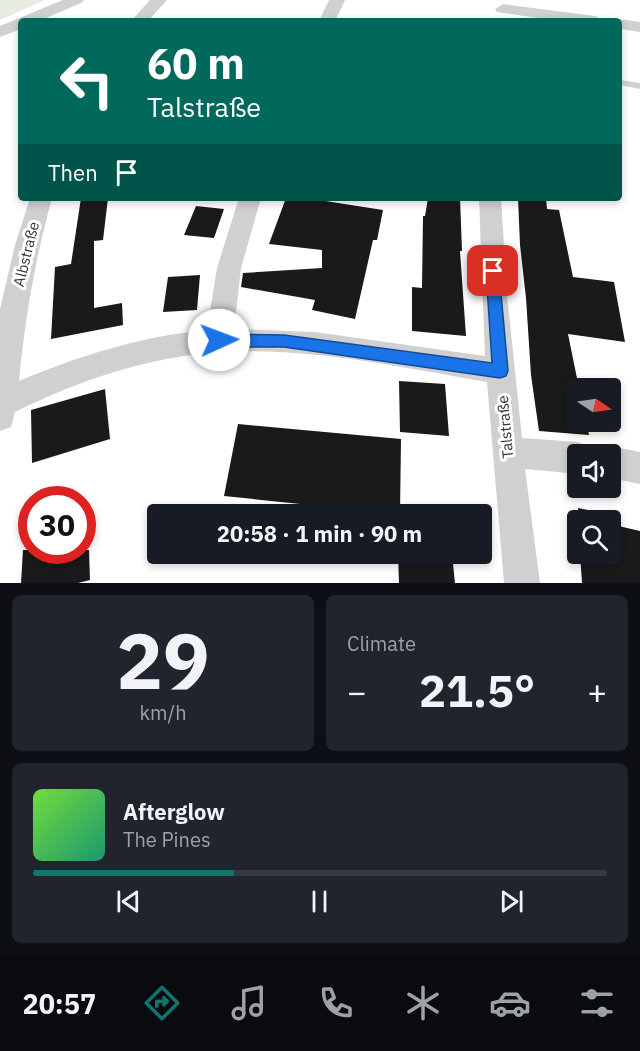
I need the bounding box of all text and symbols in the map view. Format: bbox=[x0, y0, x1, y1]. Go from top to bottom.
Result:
text: 60 m bbox=[147, 36, 245, 91]
icon: left bbox=[48, 42, 126, 120]
text: Talstraße bbox=[147, 89, 261, 124]
icon: arrive bbox=[110, 156, 143, 189]
text: Then bbox=[48, 158, 98, 187]
street label: Albstraße bbox=[9, 220, 43, 288]
pin bbox=[467, 245, 518, 296]
icon: arrive bbox=[476, 254, 509, 287]
position arrow bbox=[187, 308, 251, 372]
north arrow bbox=[567, 378, 621, 432]
map controls bbox=[567, 378, 621, 564]
street label: Talstraße bbox=[493, 395, 517, 459]
button: sound bbox=[567, 444, 621, 498]
speed limit sign: 30 bbox=[18, 486, 96, 564]
button: search bbox=[567, 510, 621, 564]
text: 20:58 · 1 min · 90 m bbox=[217, 519, 422, 548]
text: 29 bbox=[116, 609, 210, 710]
text: Climate bbox=[347, 630, 416, 657]
text: 21.5° bbox=[419, 661, 535, 719]
text: − bbox=[347, 670, 367, 713]
text: + bbox=[587, 670, 607, 713]
text: km/h bbox=[139, 699, 187, 726]
text: Afterglow bbox=[123, 797, 225, 826]
text: The Pines bbox=[123, 826, 211, 853]
icon: previous bbox=[112, 885, 145, 918]
icon: pause bbox=[303, 885, 336, 918]
icon: next bbox=[495, 885, 528, 918]
icon: directions bbox=[141, 982, 183, 1024]
icon: music bbox=[228, 982, 270, 1024]
icon: phone bbox=[315, 982, 357, 1024]
icon: climate bbox=[402, 982, 444, 1024]
icon: car bbox=[489, 982, 531, 1024]
icon: filters bbox=[576, 982, 618, 1024]
text: 20:57 bbox=[22, 986, 96, 1021]

